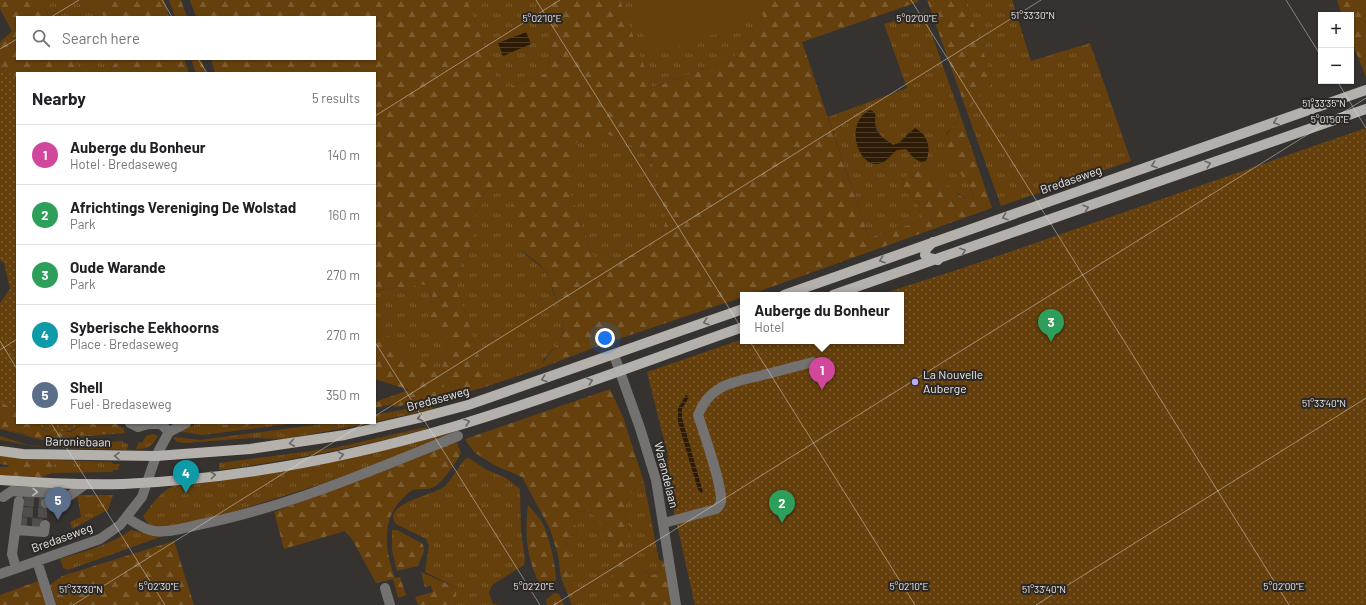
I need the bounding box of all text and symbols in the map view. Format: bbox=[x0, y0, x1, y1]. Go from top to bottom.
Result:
text: 51°33'30"N bbox=[1011, 9, 1055, 21]
text: 5°02'10"E bbox=[522, 12, 562, 24]
text: 5°02'00"E bbox=[896, 12, 938, 24]
map controls bbox=[1318, 12, 1354, 84]
button: + bbox=[1318, 12, 1354, 48]
search box bbox=[16, 16, 376, 60]
icon: search bbox=[30, 27, 52, 49]
text: Search here bbox=[62, 29, 140, 47]
button: − bbox=[1318, 48, 1354, 84]
text: Nearby bbox=[32, 88, 86, 108]
text: 5 results bbox=[312, 90, 360, 106]
text: 51°33'35"N bbox=[1302, 97, 1346, 109]
text: 5°01'50"E bbox=[1311, 113, 1349, 125]
one-way arrow bbox=[1273, 117, 1280, 125]
text: Auberge du Bonheur bbox=[70, 138, 206, 156]
text: 1 bbox=[43, 147, 47, 163]
text: 140 m bbox=[328, 147, 360, 163]
text: Hotel · Bredaseweg bbox=[70, 156, 177, 172]
one-way arrow bbox=[1150, 160, 1157, 168]
one-way arrow bbox=[1205, 161, 1212, 169]
street label: Bredaseweg bbox=[1038, 162, 1103, 196]
text: Africhtings Vereniging De Wolstad bbox=[70, 198, 296, 216]
one-way arrow bbox=[1082, 204, 1089, 212]
text: 2 bbox=[41, 207, 49, 223]
text: 160 m bbox=[328, 207, 360, 223]
one-way arrow bbox=[1001, 212, 1008, 221]
text: Park bbox=[70, 216, 96, 232]
one-way arrow bbox=[959, 247, 966, 255]
one-way arrow bbox=[879, 256, 886, 264]
text: Oude Warande bbox=[70, 258, 166, 276]
text: 3 bbox=[41, 267, 49, 283]
text: 270 m bbox=[326, 267, 360, 283]
text: Park bbox=[70, 276, 96, 292]
popup bbox=[740, 292, 904, 344]
text: Auberge du Bonheur bbox=[754, 301, 890, 319]
pin: 3 bbox=[1038, 309, 1064, 342]
text: Syberische Eekhoorns bbox=[70, 318, 219, 336]
one-way arrow bbox=[703, 318, 710, 326]
text: Hotel bbox=[754, 319, 784, 335]
text: 4 bbox=[41, 327, 49, 343]
text: 270 m bbox=[326, 327, 360, 343]
your location bbox=[595, 328, 615, 348]
text: Place · Bredaseweg bbox=[70, 336, 178, 352]
pin: 1 bbox=[809, 357, 835, 390]
place label: La Nouvelle Auberge bbox=[923, 367, 983, 395]
one-way arrow bbox=[540, 374, 547, 383]
one-way arrow bbox=[586, 377, 593, 385]
marker: La Nouvelle Auberge bbox=[910, 377, 920, 387]
text: Shell bbox=[70, 378, 103, 396]
street label: Bredaseweg bbox=[405, 383, 471, 413]
text: 5 bbox=[41, 387, 49, 403]
text: 350 m bbox=[326, 387, 360, 403]
text: Fuel · Bredaseweg bbox=[70, 396, 172, 412]
text: 51°33'40"N bbox=[1302, 397, 1346, 409]
one-way arrow bbox=[417, 413, 424, 422]
one-way arrow bbox=[463, 418, 470, 427]
street label: Baroniebaan bbox=[45, 433, 111, 449]
one-way arrow bbox=[289, 438, 295, 447]
street label: Warandelaan bbox=[652, 440, 682, 509]
one-way arrow bbox=[338, 451, 344, 459]
one-way arrow bbox=[114, 452, 120, 460]
pin: 4 bbox=[173, 460, 199, 493]
one-way arrow bbox=[210, 471, 216, 480]
pin: 5 bbox=[45, 487, 71, 520]
one-way arrow bbox=[32, 488, 38, 496]
pin: 2 bbox=[769, 490, 795, 523]
street label: Bredaseweg bbox=[29, 520, 94, 555]
text: 5°02'30"E bbox=[139, 580, 179, 592]
text: 5°02'20"E bbox=[514, 580, 554, 592]
text: 5°02'10"E bbox=[889, 580, 929, 592]
text: 5°02'00"E bbox=[1263, 580, 1305, 592]
text: 51°33'30"N bbox=[59, 583, 103, 595]
text: 51°33'40"N bbox=[1022, 583, 1066, 595]

